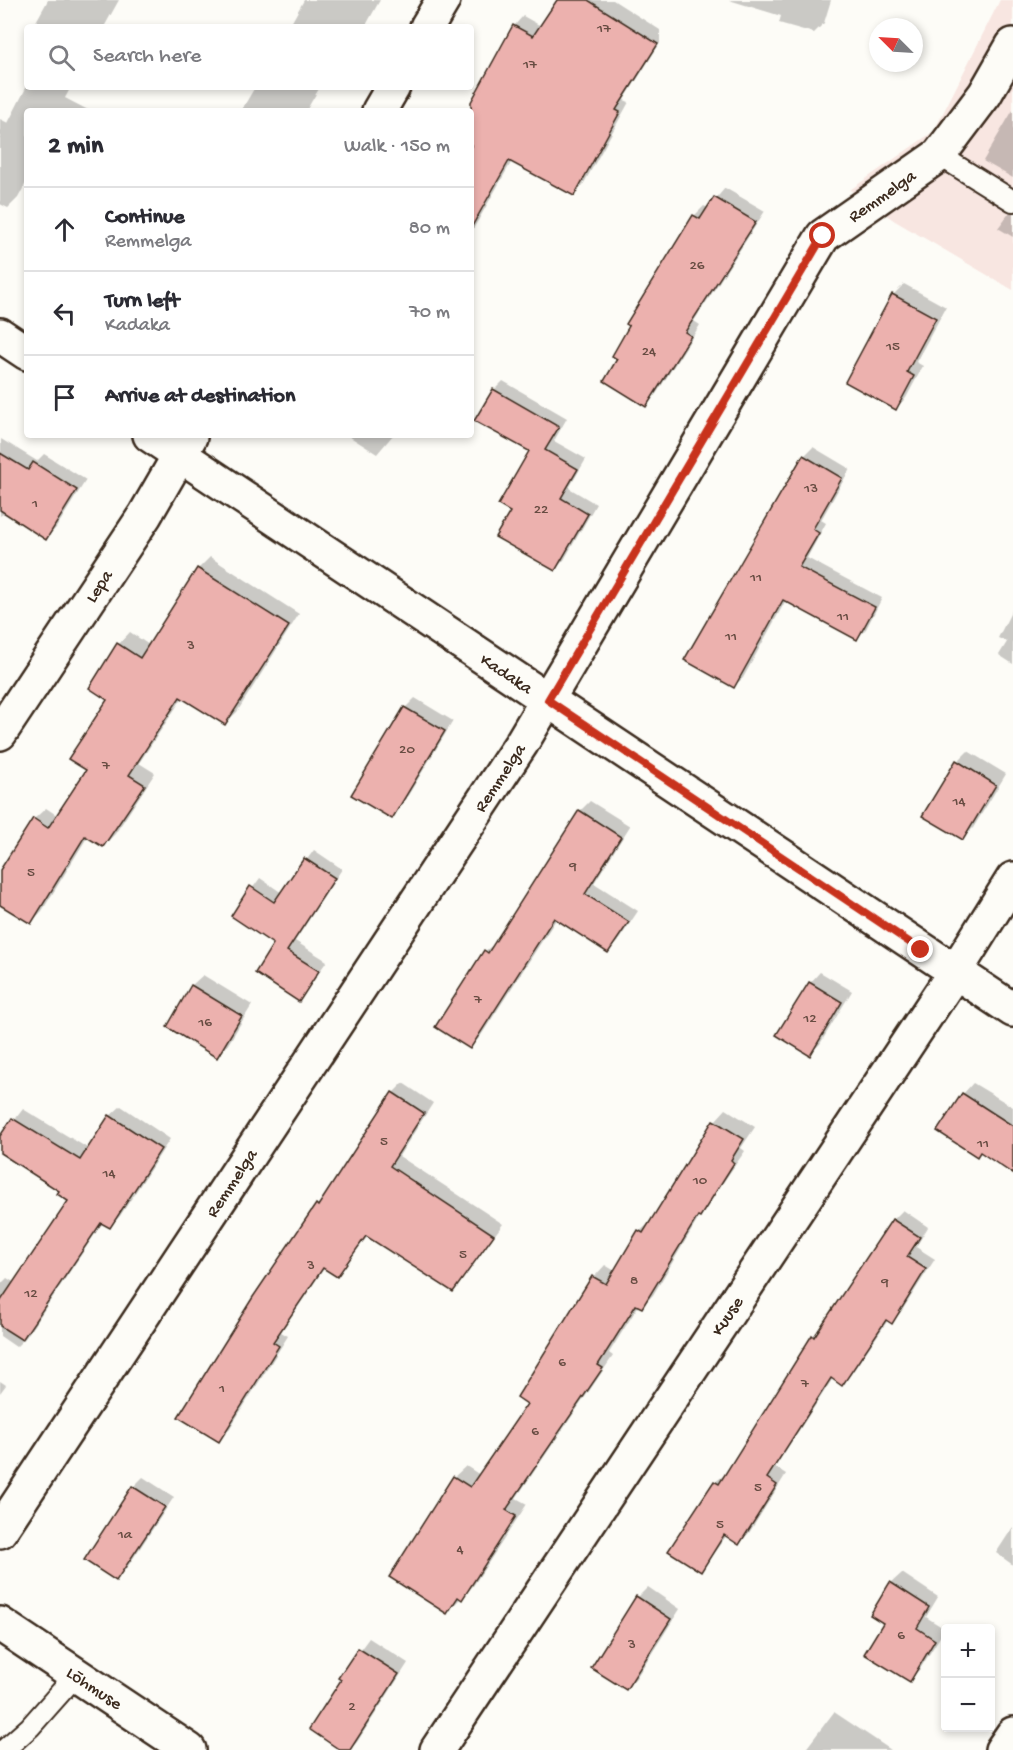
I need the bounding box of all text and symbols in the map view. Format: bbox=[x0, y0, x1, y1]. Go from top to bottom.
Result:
north arrow bbox=[869, 18, 923, 72]
house number: 17 bbox=[596, 20, 612, 38]
search box bbox=[24, 24, 474, 90]
icon: search bbox=[45, 41, 78, 74]
text: Search here bbox=[93, 44, 201, 70]
house number: 17 bbox=[522, 56, 538, 74]
text: 2 min bbox=[48, 132, 103, 163]
text: Walk · 150 m bbox=[344, 136, 450, 159]
street label: Remmelga bbox=[845, 166, 922, 228]
text: Continue bbox=[105, 205, 185, 231]
icon: ahead bbox=[48, 213, 81, 246]
text: 80 m bbox=[409, 218, 450, 241]
route start bbox=[809, 222, 835, 248]
text: Remmelga bbox=[105, 231, 191, 254]
house number: 26 bbox=[690, 257, 705, 275]
text: Turn left bbox=[105, 289, 179, 315]
icon: left bbox=[48, 297, 81, 330]
text: 70 m bbox=[409, 302, 450, 325]
text: Kadaka bbox=[105, 315, 170, 338]
house number: 15 bbox=[885, 338, 900, 356]
house number: 24 bbox=[642, 343, 656, 361]
icon: arrive bbox=[48, 381, 81, 414]
text: Arrive at destination bbox=[105, 384, 295, 410]
house number: 13 bbox=[803, 480, 818, 498]
house number: 1 bbox=[31, 495, 38, 513]
house number: 22 bbox=[534, 501, 548, 519]
street label: Lepa bbox=[82, 566, 119, 607]
house number: 11 bbox=[749, 569, 762, 587]
house number: 11 bbox=[836, 608, 849, 626]
house number: 11 bbox=[724, 628, 737, 646]
house number: 3 bbox=[186, 637, 195, 655]
street label: Kadaka bbox=[475, 650, 537, 700]
street label: Remmelga bbox=[471, 740, 532, 817]
house number: 20 bbox=[399, 741, 415, 759]
house number: 7 bbox=[101, 757, 111, 775]
house number: 14 bbox=[951, 793, 966, 811]
house number: 9 bbox=[568, 858, 577, 876]
house number: 5 bbox=[27, 864, 35, 882]
route end bbox=[907, 936, 933, 962]
house number: 7 bbox=[473, 991, 483, 1009]
house number: 12 bbox=[802, 1010, 817, 1028]
house number: 16 bbox=[197, 1014, 212, 1032]
house number: 5 bbox=[380, 1133, 388, 1151]
house number: 11 bbox=[976, 1135, 989, 1153]
street label: Remmelga bbox=[203, 1145, 264, 1222]
house number: 14 bbox=[101, 1165, 116, 1183]
house number: 10 bbox=[692, 1172, 708, 1190]
house number: 5 bbox=[459, 1246, 467, 1264]
house number: 3 bbox=[306, 1257, 315, 1275]
house number: 8 bbox=[630, 1272, 638, 1290]
house number: 9 bbox=[880, 1274, 889, 1292]
house number: 12 bbox=[23, 1285, 38, 1303]
street label: Kuuse bbox=[708, 1293, 749, 1341]
house number: 6 bbox=[558, 1354, 566, 1372]
house number: 7 bbox=[800, 1375, 810, 1393]
house number: 1 bbox=[218, 1380, 225, 1398]
house number: 6 bbox=[531, 1423, 539, 1441]
house number: 5 bbox=[754, 1479, 762, 1497]
house number: 5 bbox=[716, 1516, 724, 1534]
house number: 1a bbox=[117, 1526, 133, 1544]
house number: 4 bbox=[456, 1541, 464, 1559]
map controls bbox=[941, 1624, 995, 1732]
button: + bbox=[941, 1624, 995, 1678]
house number: 6 bbox=[897, 1627, 905, 1645]
house number: 3 bbox=[627, 1636, 636, 1654]
street label: Lõhmuse bbox=[62, 1663, 126, 1716]
button: − bbox=[941, 1678, 995, 1732]
house number: 2 bbox=[348, 1698, 356, 1716]

